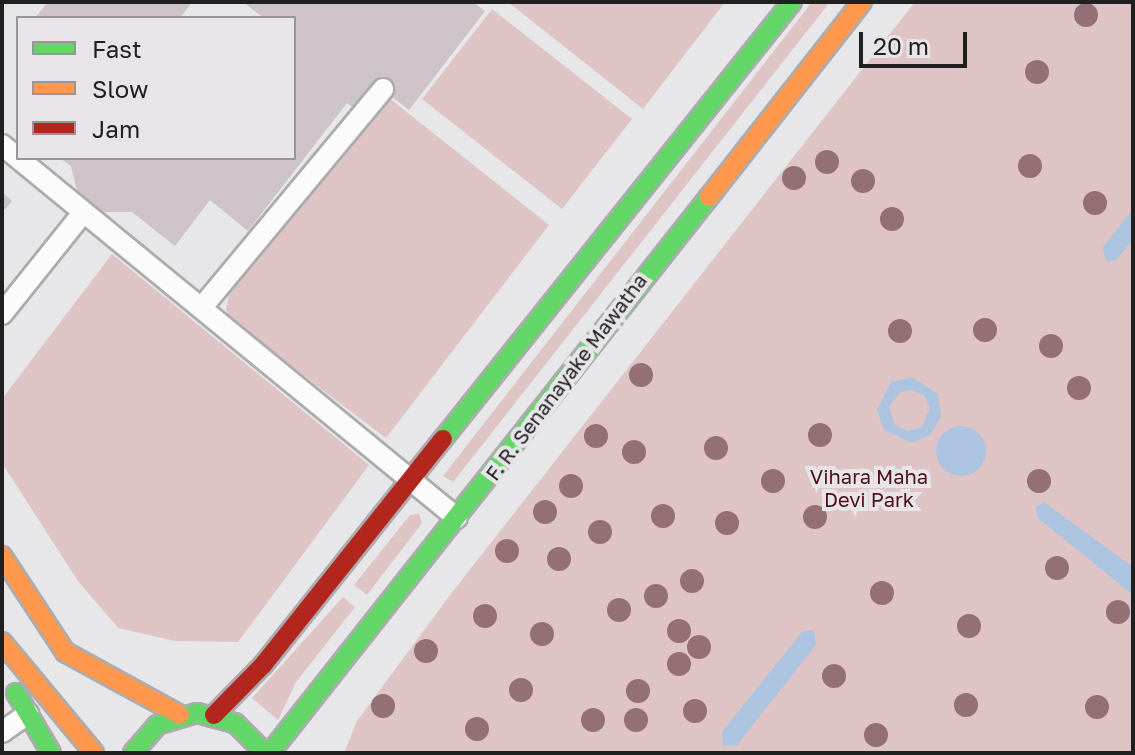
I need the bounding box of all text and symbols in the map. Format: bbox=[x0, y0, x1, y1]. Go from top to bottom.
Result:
legend bbox=[16, 16, 296, 160]
scale bar bbox=[863, 16, 971, 66]
text: 20 m bbox=[873, 31, 929, 60]
text: Fast bbox=[92, 34, 142, 63]
text: Slow bbox=[92, 74, 148, 103]
text: Jam bbox=[92, 114, 140, 143]
street label: F. R. Senanayake Mawatha bbox=[480, 269, 652, 485]
park label: Vihara Maha Devi Park bbox=[810, 464, 928, 511]

